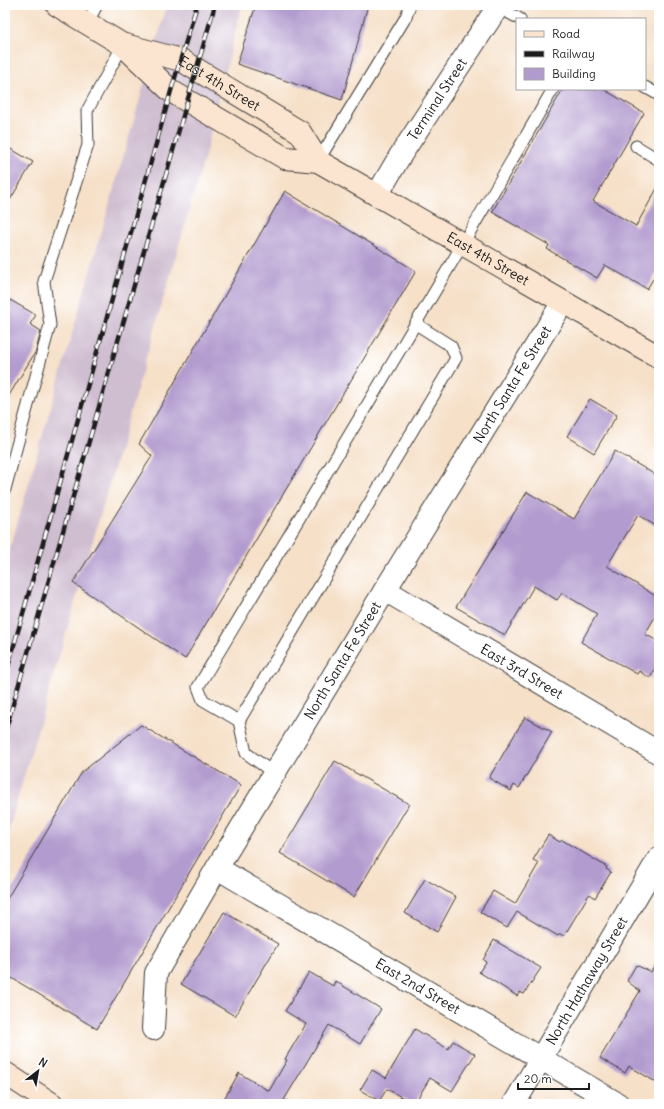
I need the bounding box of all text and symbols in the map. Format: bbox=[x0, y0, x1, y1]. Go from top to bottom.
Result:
legend bbox=[516, 18, 646, 90]
text: Road bbox=[552, 26, 580, 41]
text: Railway bbox=[552, 46, 595, 61]
street label: East 4th Street bbox=[175, 52, 264, 115]
street label: Terminal Street bbox=[404, 54, 471, 144]
text: Building bbox=[552, 66, 596, 81]
street label: East 4th Street bbox=[444, 228, 533, 290]
street label: North Santa Fe Street bbox=[469, 322, 555, 446]
street label: North Santa Fe Street bbox=[300, 598, 385, 723]
street label: East 3rd Street bbox=[477, 640, 566, 703]
street label: North Hathaway Street bbox=[542, 913, 632, 1048]
street label: East 2nd Street bbox=[372, 954, 464, 1018]
north arrow bbox=[18, 1051, 58, 1091]
text: N bbox=[36, 1054, 50, 1070]
scale bar bbox=[518, 1065, 589, 1091]
text: 20 m bbox=[524, 1071, 552, 1086]

